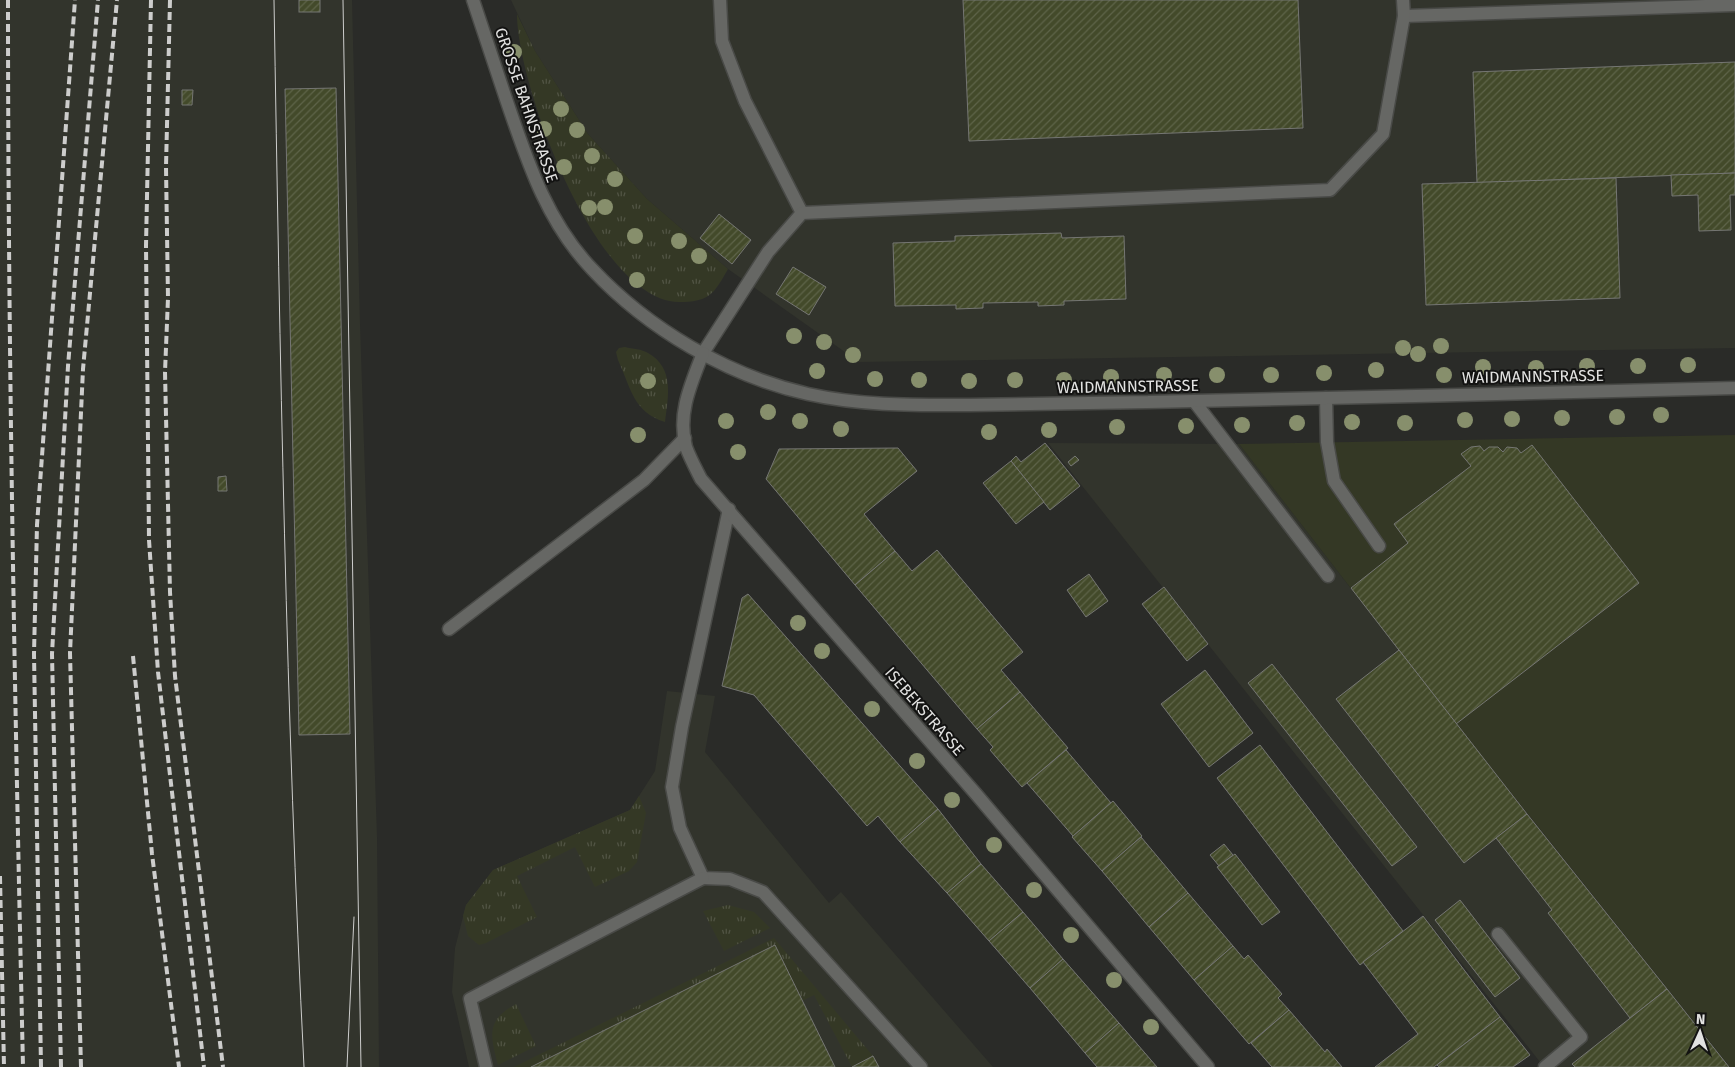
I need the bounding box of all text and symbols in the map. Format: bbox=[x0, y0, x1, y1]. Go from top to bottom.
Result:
street label: GROSSE BAHNSTRASSE bbox=[491, 25, 562, 185]
street label: WAIDMANNSTRASSE bbox=[1462, 366, 1604, 387]
street label: WAIDMANNSTRASSE bbox=[1057, 376, 1199, 397]
street label: ISEBEKSTRASSE bbox=[881, 663, 968, 759]
north arrow bbox=[1675, 1007, 1725, 1057]
text: N bbox=[1696, 1011, 1706, 1028]

